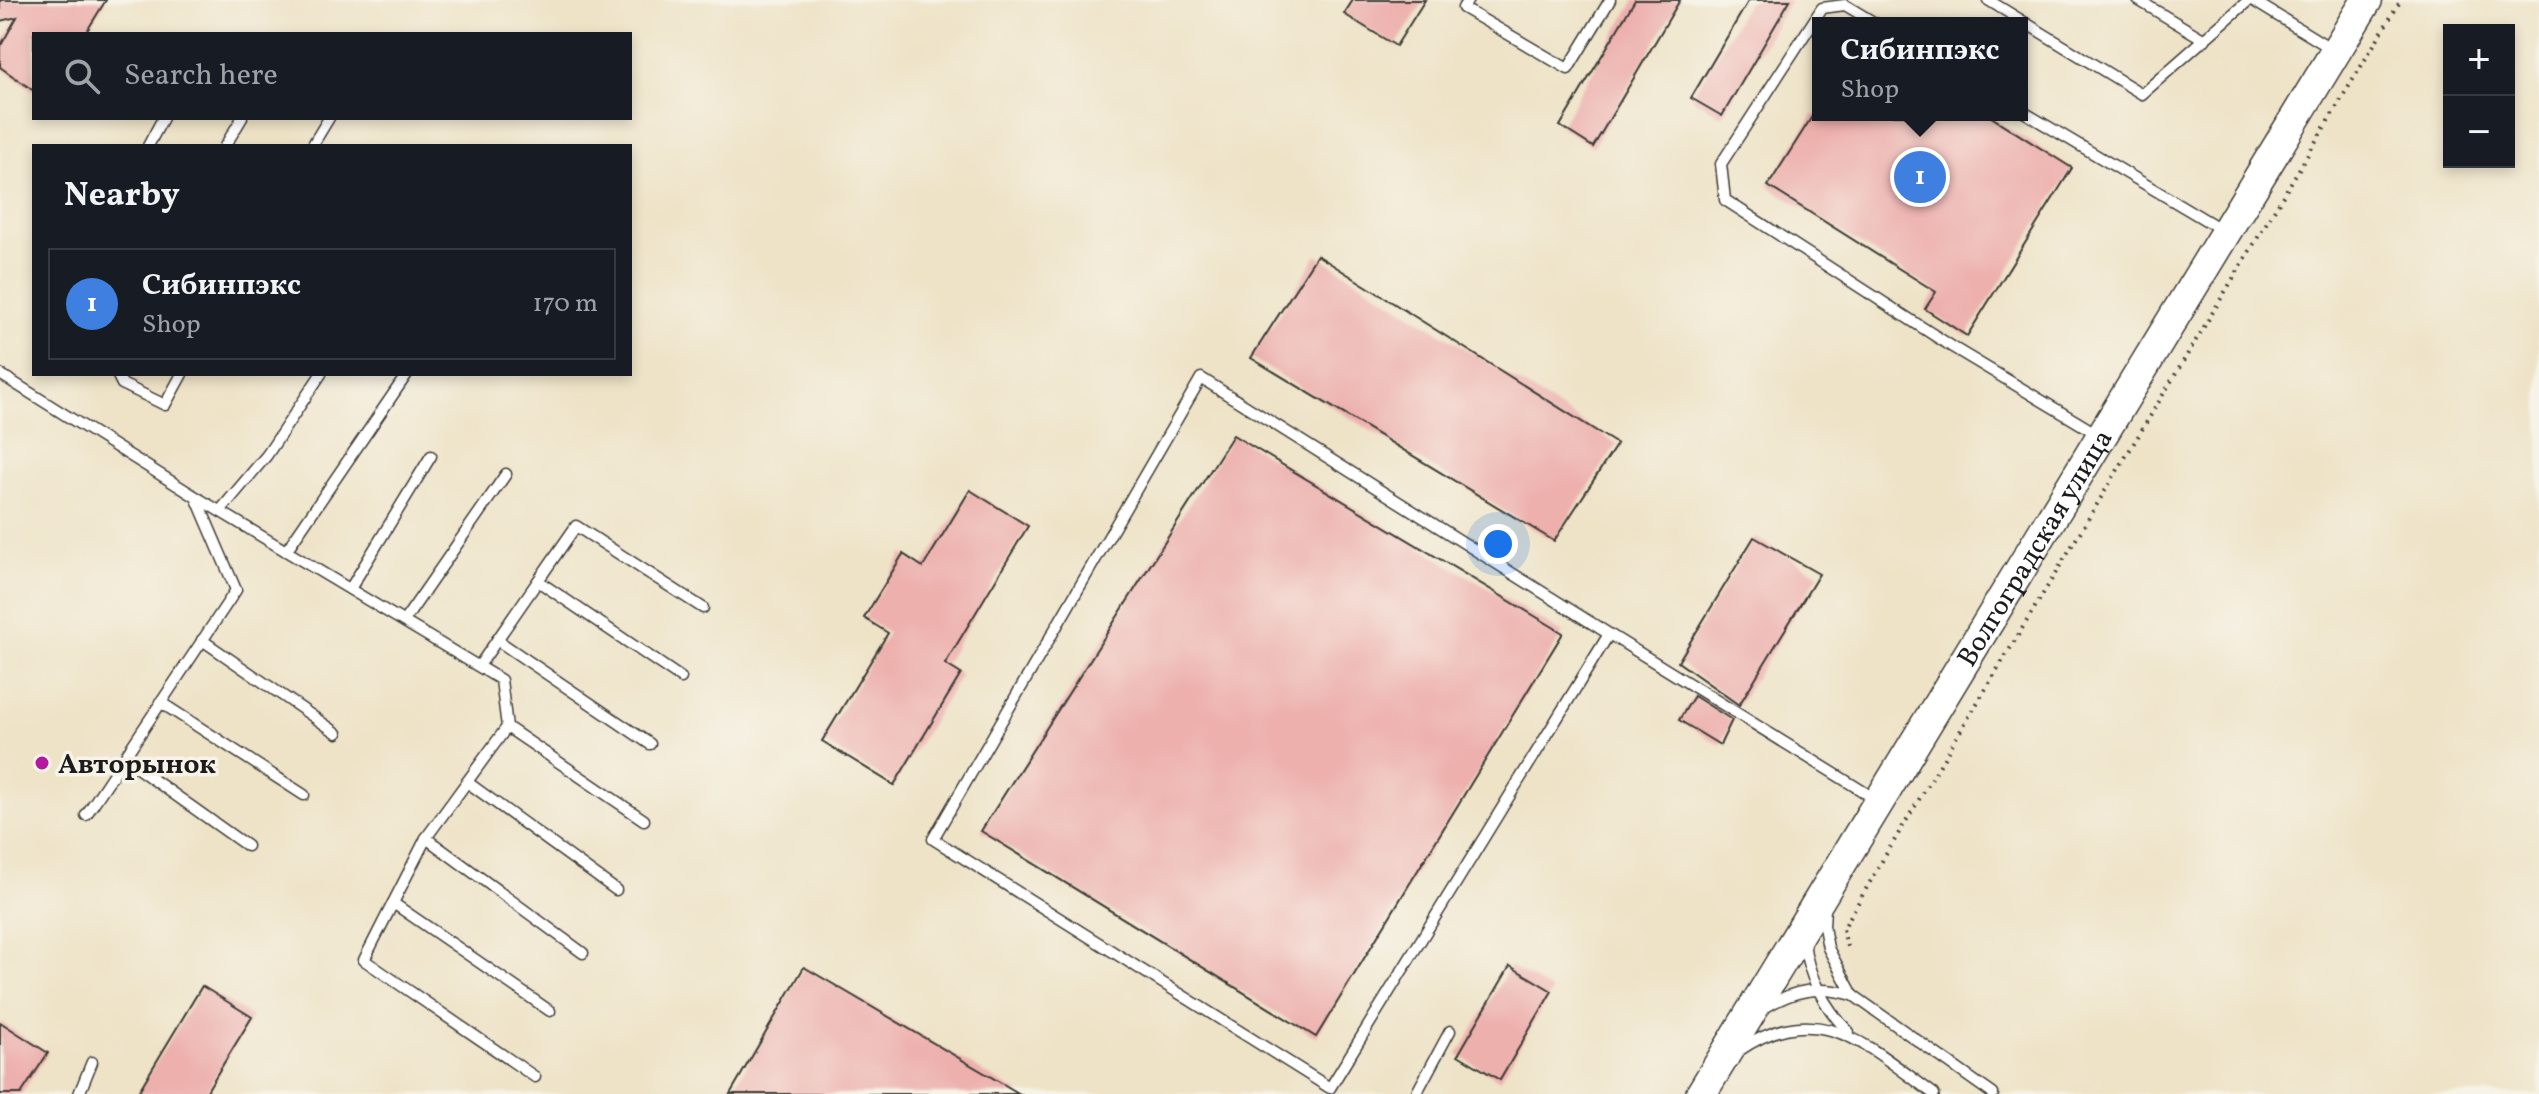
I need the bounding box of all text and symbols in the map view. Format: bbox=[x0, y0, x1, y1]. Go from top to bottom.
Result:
popup bbox=[1812, 17, 2028, 121]
map controls bbox=[2443, 24, 2515, 168]
button: + bbox=[2443, 24, 2515, 96]
text: Сибинпэкс bbox=[1841, 30, 1999, 72]
search box bbox=[32, 32, 632, 120]
icon: search bbox=[60, 54, 104, 98]
text: Search here bbox=[124, 55, 278, 97]
text: Shop bbox=[1841, 72, 1899, 108]
button: − bbox=[2443, 96, 2515, 168]
pin: 1 bbox=[1894, 147, 1946, 207]
text: Nearby bbox=[64, 173, 180, 220]
text: Сибинпэкс bbox=[142, 265, 301, 307]
text: 1 bbox=[87, 286, 97, 322]
text: 170 m bbox=[533, 286, 598, 322]
text: Shop bbox=[142, 307, 201, 343]
street label: Волгоградская улица bbox=[1949, 423, 2123, 675]
your location bbox=[1478, 524, 1518, 564]
place label: Авторынок bbox=[58, 746, 216, 785]
marker: Авторынок bbox=[33, 754, 51, 772]

